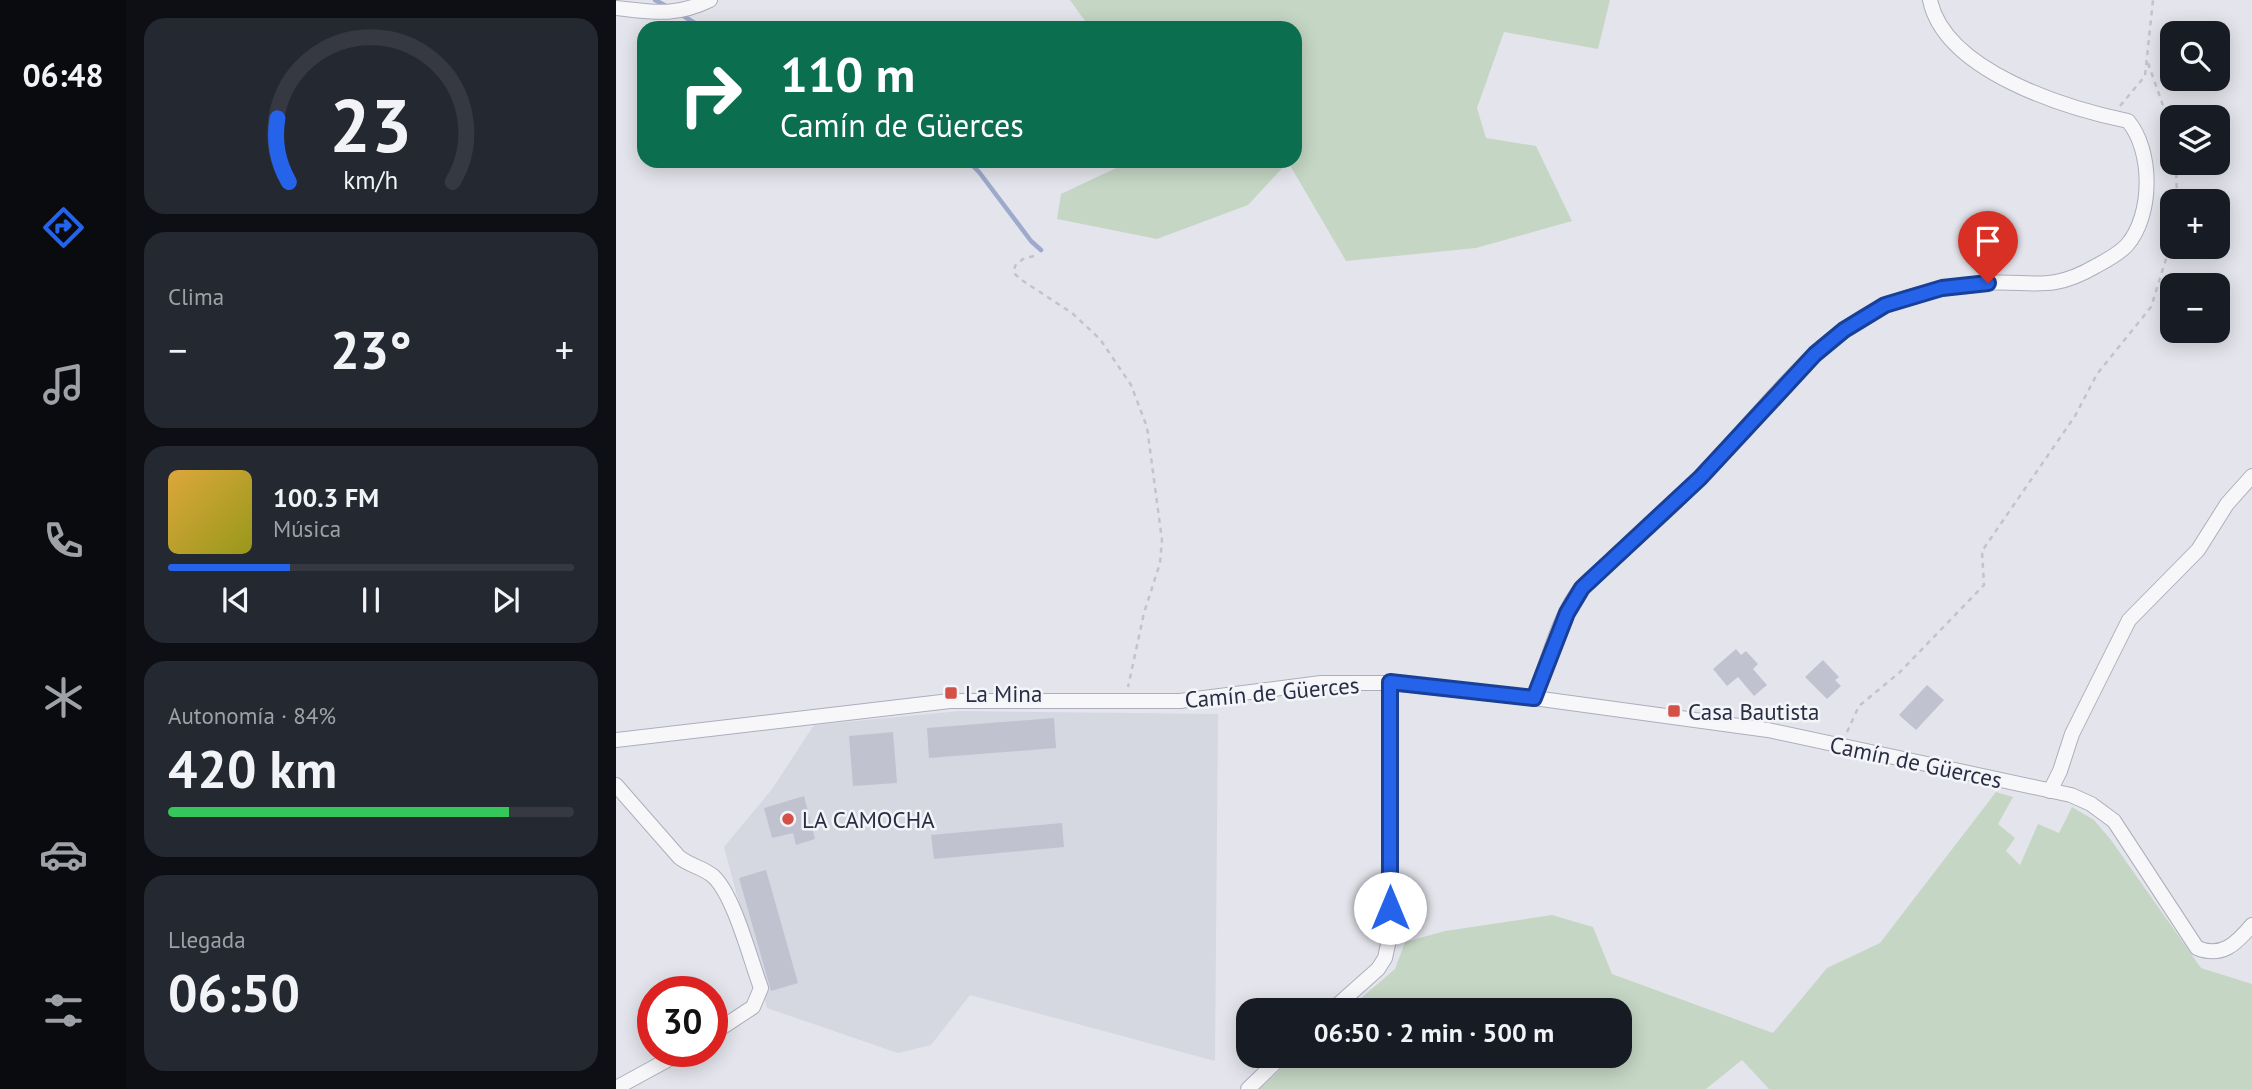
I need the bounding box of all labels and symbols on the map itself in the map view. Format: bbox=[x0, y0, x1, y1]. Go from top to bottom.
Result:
pin bbox=[1958, 211, 2018, 283]
street label: Camín de Güerces bbox=[1184, 670, 1360, 714]
place label: La Mina bbox=[965, 679, 1042, 708]
marker: La Mina bbox=[943, 685, 959, 701]
place label: Casa Bautista bbox=[1688, 697, 1819, 726]
marker: Casa Bautista bbox=[1666, 703, 1682, 719]
street label: Camín de Güerces bbox=[1827, 730, 2005, 794]
place label: LA CAMOCHA bbox=[802, 805, 935, 834]
marker: LA CAMOCHA bbox=[780, 811, 796, 827]
position arrow bbox=[1353, 871, 1427, 945]
speed limit sign: 30 bbox=[637, 976, 728, 1067]

